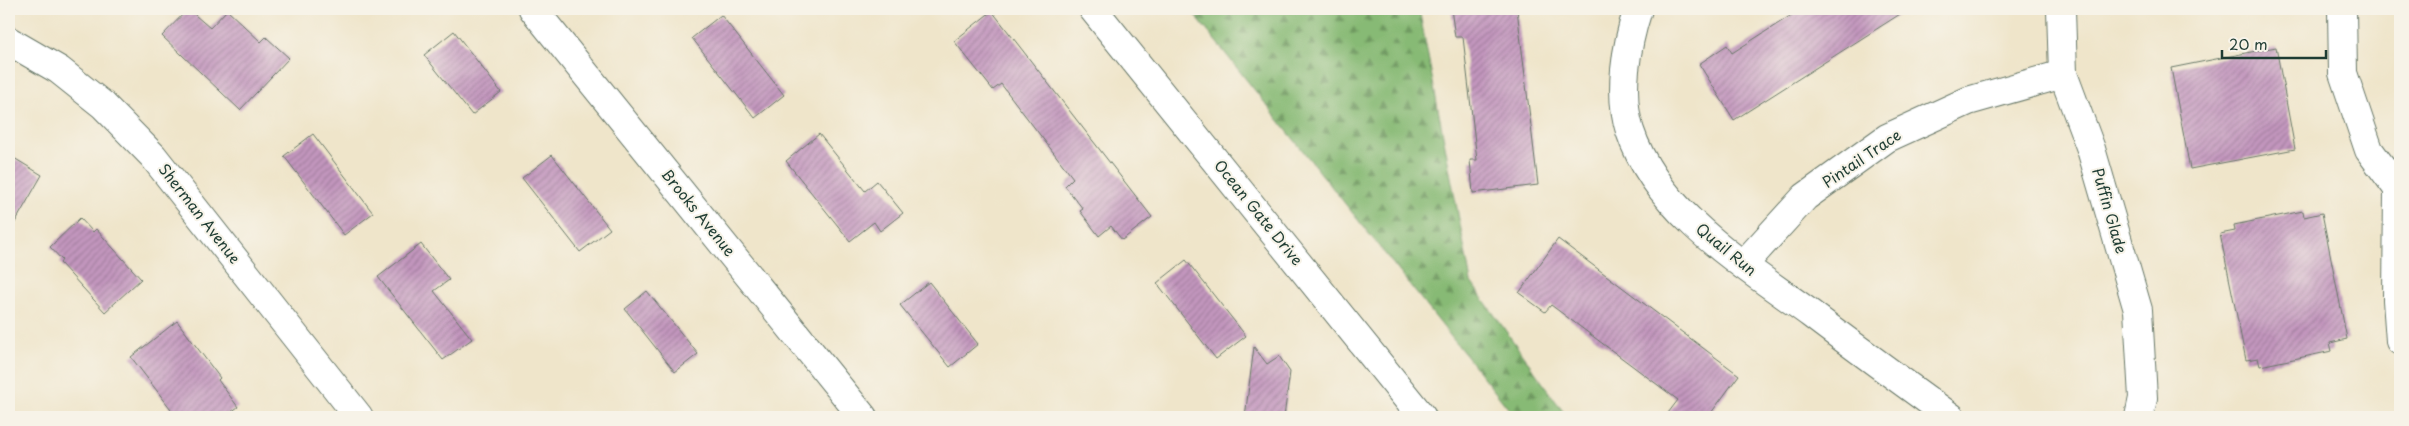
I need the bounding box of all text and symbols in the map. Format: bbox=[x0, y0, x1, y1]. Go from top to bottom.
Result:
scale bar bbox=[2222, 28, 2325, 60]
text: 20 m bbox=[2229, 32, 2268, 55]
street label: Pintail Trace bbox=[1817, 123, 1905, 193]
street label: Ocean Gate Drive bbox=[1209, 154, 1309, 270]
street label: Sherman Avenue bbox=[154, 158, 247, 268]
street label: Brooks Avenue bbox=[657, 163, 742, 261]
street label: Puffin Glade bbox=[2087, 165, 2134, 256]
street label: Quail Run bbox=[1691, 217, 1763, 281]

